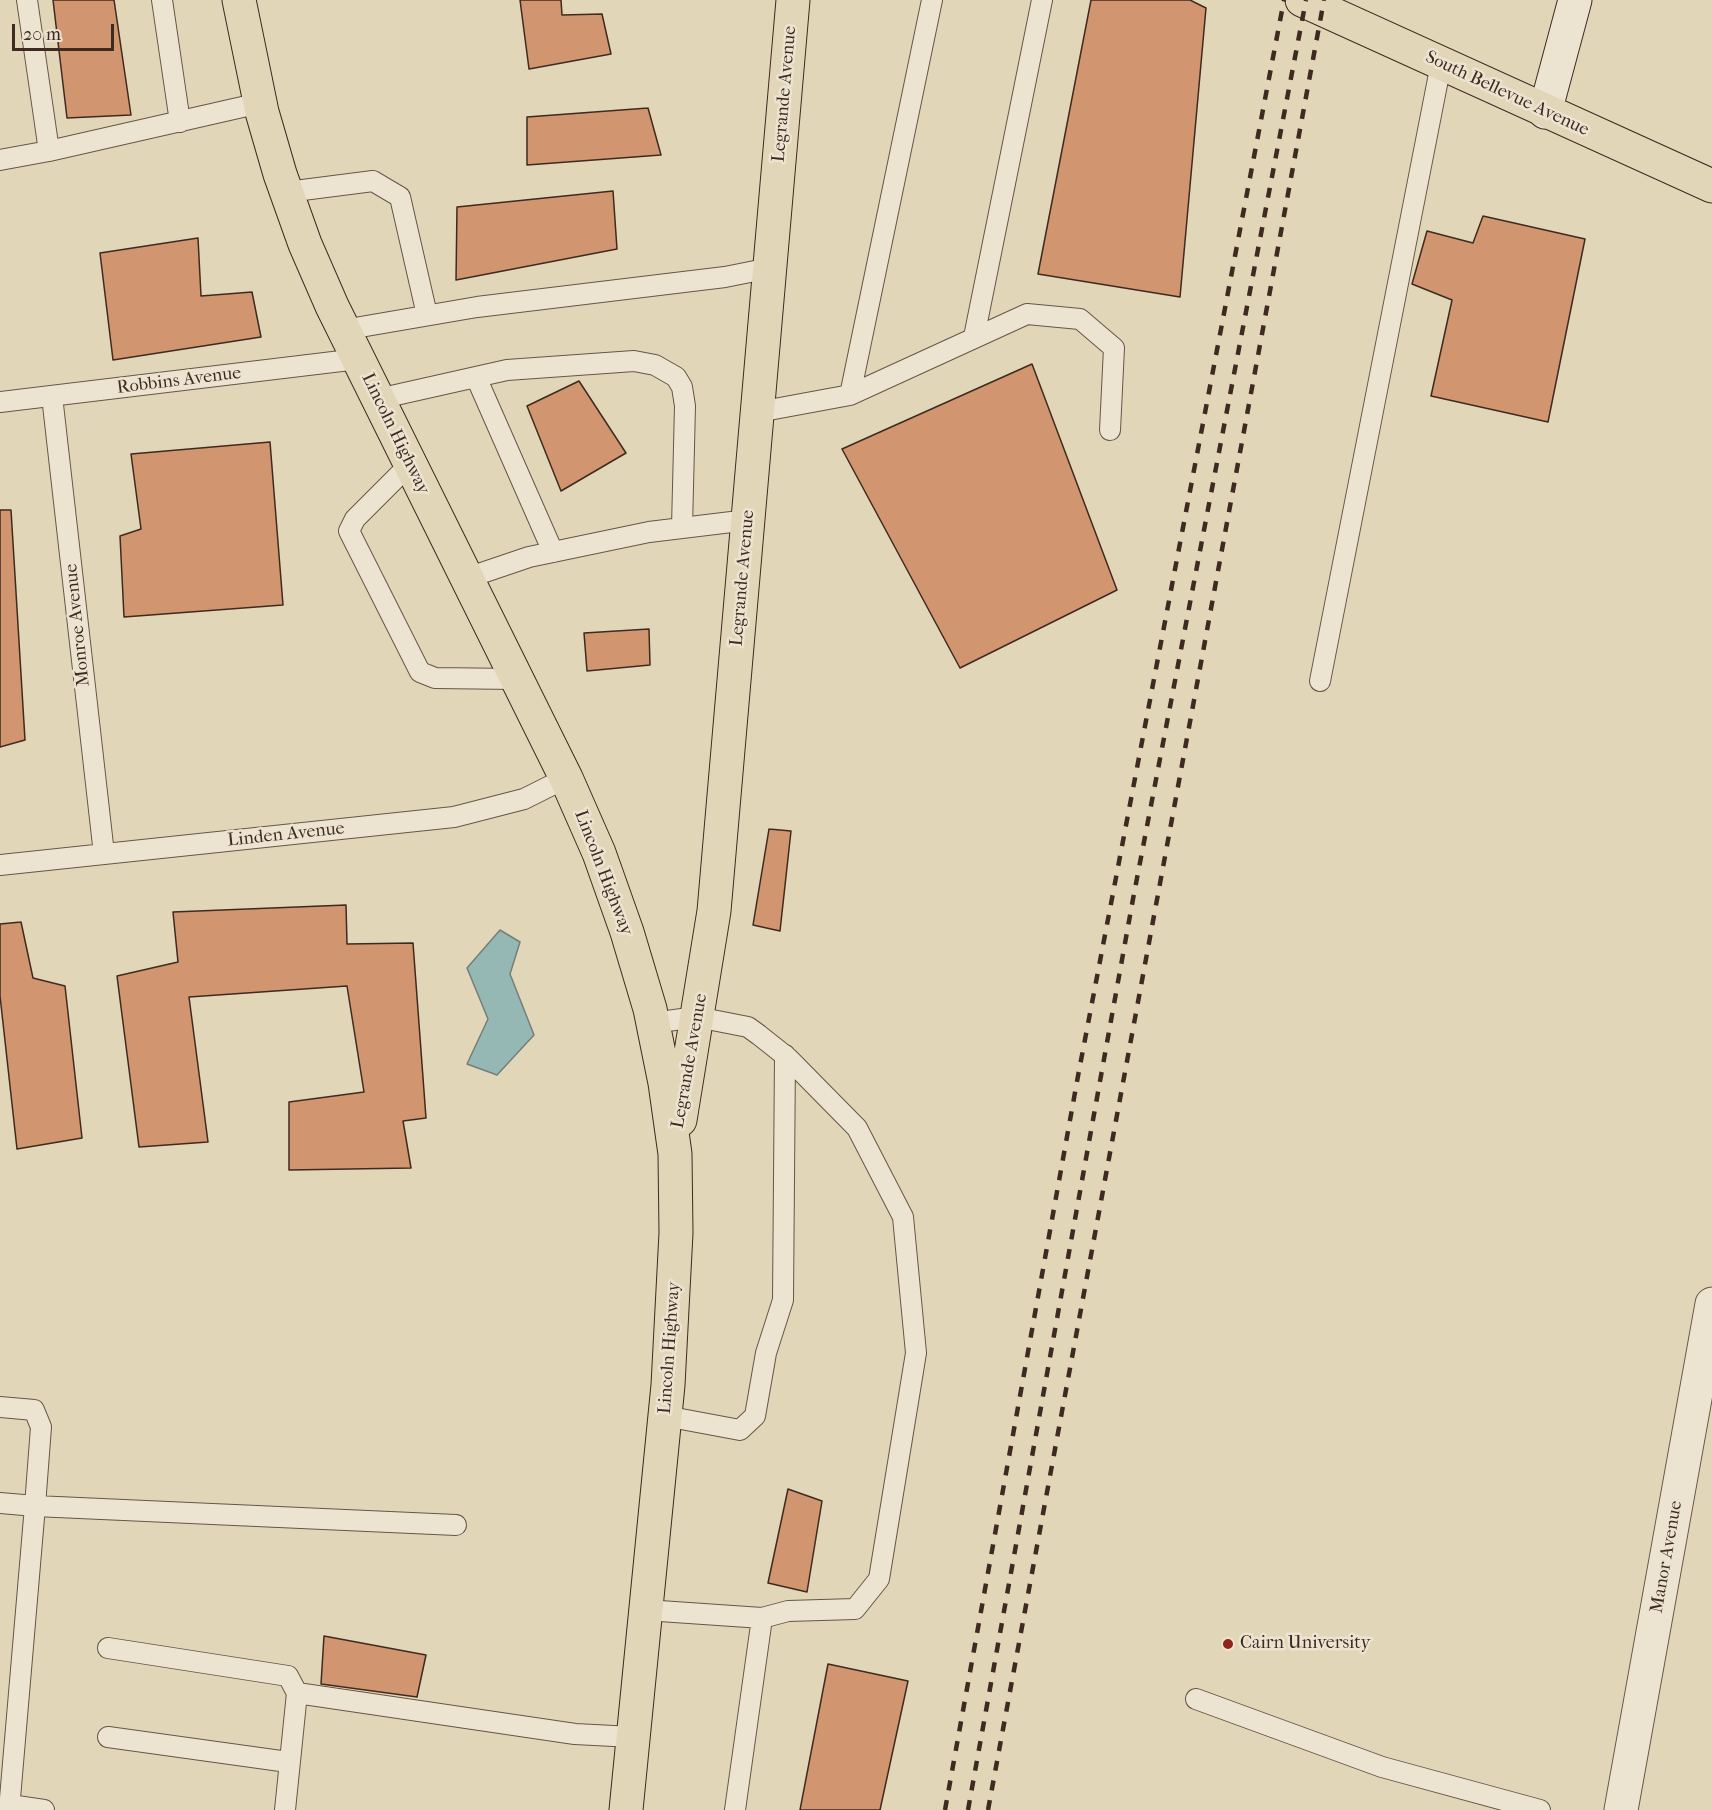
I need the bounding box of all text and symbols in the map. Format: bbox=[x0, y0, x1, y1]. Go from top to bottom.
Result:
scale bar bbox=[15, 12, 117, 50]
text: 20 m bbox=[23, 24, 61, 45]
street label: Legrande Avenue bbox=[768, 25, 802, 163]
street label: South Bellevue Avenue bbox=[1422, 47, 1592, 141]
street label: Robbins Avenue bbox=[116, 363, 242, 399]
street label: Lincoln Highway bbox=[356, 370, 434, 498]
street label: Legrande Avenue bbox=[726, 509, 760, 647]
street label: Monroe Avenue bbox=[61, 563, 95, 687]
street label: Lincoln Highway bbox=[569, 807, 637, 939]
street label: Linden Avenue bbox=[226, 818, 346, 852]
street label: Legrande Avenue bbox=[668, 992, 712, 1130]
street label: Lincoln Highway bbox=[655, 1281, 685, 1415]
street label: Manor Avenue bbox=[1646, 1499, 1688, 1615]
place label: Cairn University bbox=[1240, 1633, 1370, 1655]
marker: Cairn University bbox=[1221, 1637, 1235, 1651]

